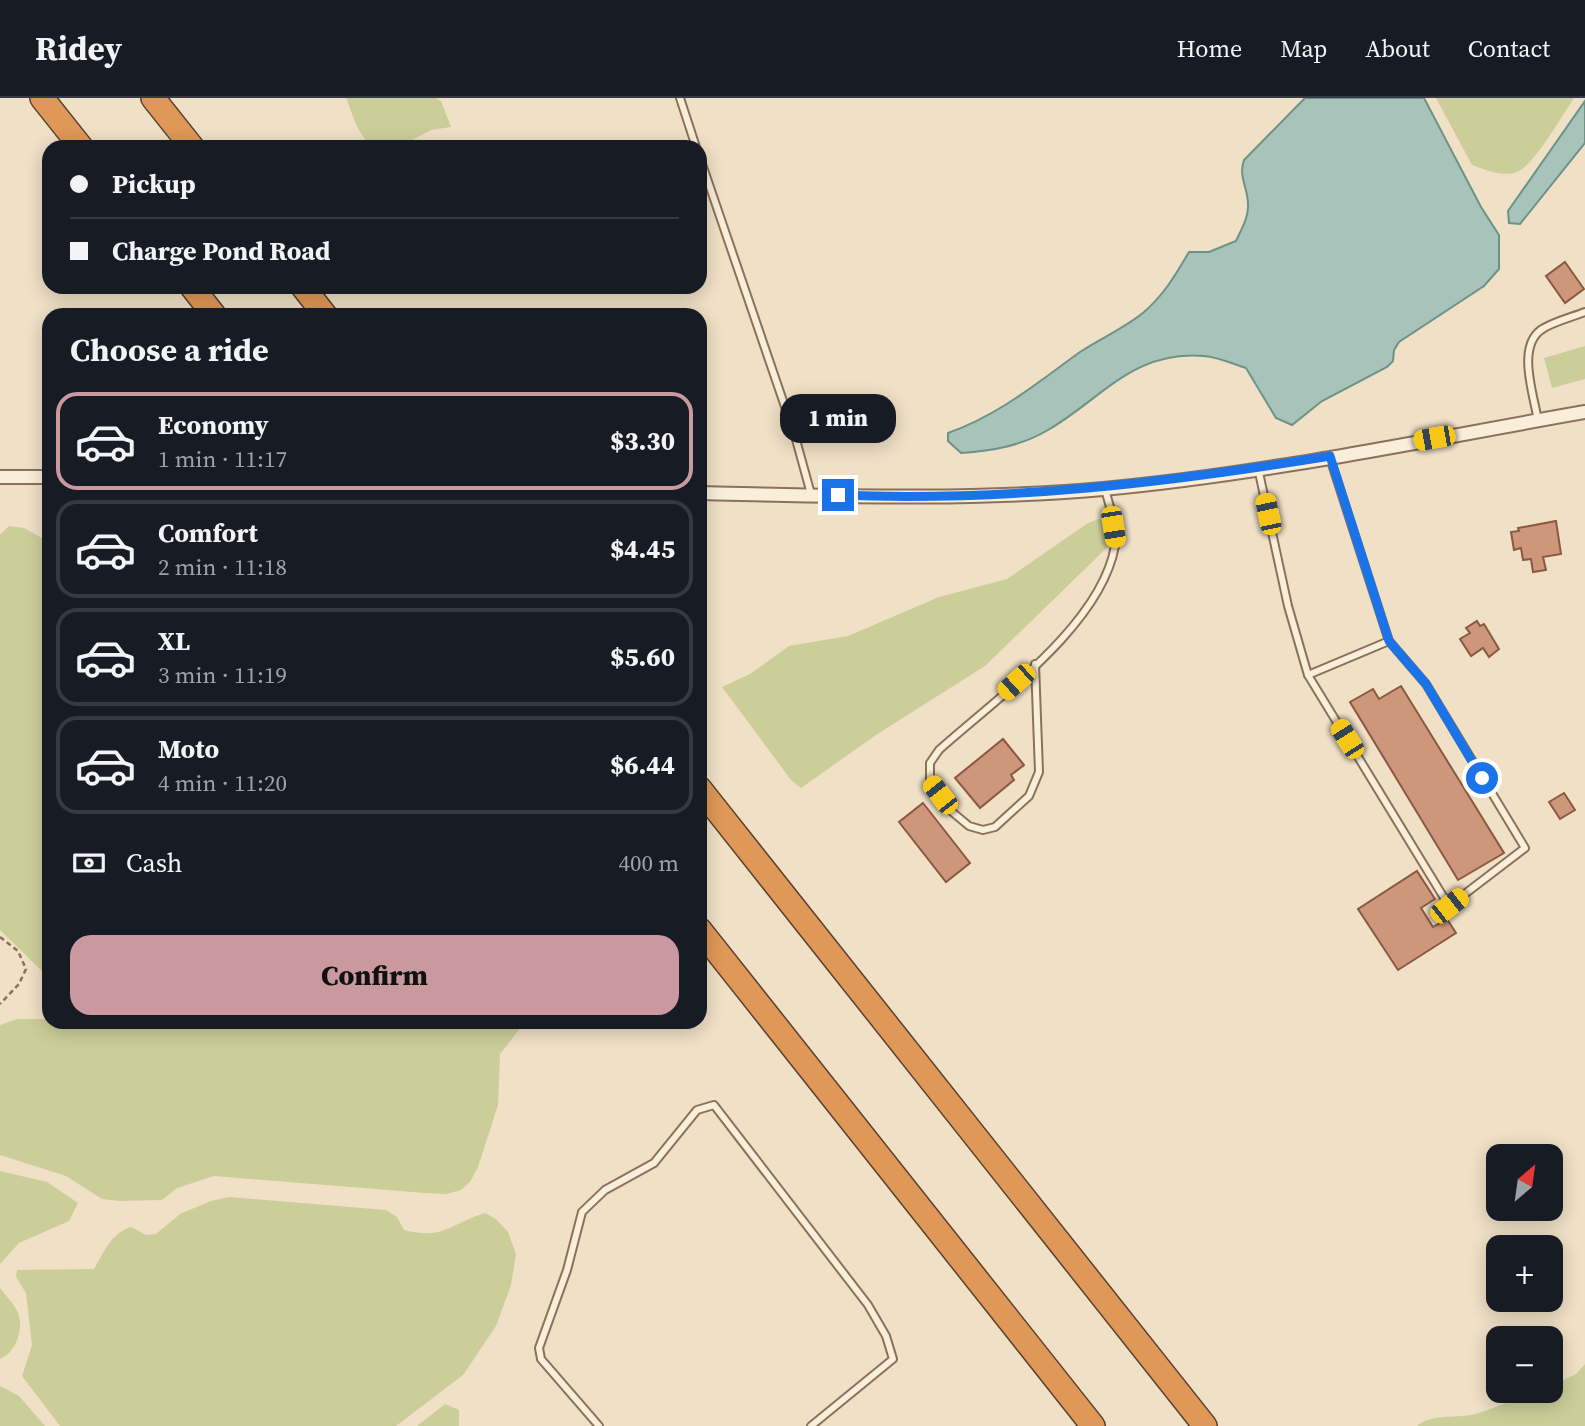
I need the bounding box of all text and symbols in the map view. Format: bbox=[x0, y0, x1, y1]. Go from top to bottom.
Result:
text: Ridey bbox=[35, 26, 122, 71]
text: Home bbox=[1177, 32, 1242, 65]
text: Map bbox=[1280, 32, 1327, 65]
text: About bbox=[1365, 32, 1430, 65]
text: Contact bbox=[1468, 32, 1550, 65]
text: Pickup bbox=[112, 166, 196, 202]
text: Charge Pond Road bbox=[112, 233, 330, 269]
text: Choose a ride bbox=[70, 328, 269, 372]
callout: 1 min bbox=[780, 394, 896, 442]
text: 1 min bbox=[808, 402, 868, 434]
text: Economy bbox=[158, 407, 269, 443]
icon: car bbox=[74, 410, 137, 473]
text: $3.30 bbox=[610, 423, 675, 459]
car bbox=[1412, 424, 1457, 452]
text: 1 min · 11:17 bbox=[158, 443, 287, 475]
route end bbox=[822, 479, 854, 511]
car bbox=[1254, 491, 1283, 537]
car bbox=[1100, 505, 1127, 549]
text: Comfort bbox=[158, 515, 258, 551]
icon: car bbox=[74, 518, 137, 581]
text: $4.45 bbox=[610, 531, 675, 567]
text: 2 min · 11:18 bbox=[158, 551, 287, 583]
text: XL bbox=[158, 623, 190, 659]
icon: car bbox=[74, 626, 137, 689]
text: $5.60 bbox=[610, 639, 675, 675]
text: 3 min · 11:19 bbox=[158, 659, 287, 691]
car bbox=[994, 660, 1039, 704]
car bbox=[1327, 716, 1368, 762]
text: Moto bbox=[158, 731, 219, 767]
icon: car bbox=[74, 734, 137, 797]
text: $6.44 bbox=[610, 747, 675, 783]
route start bbox=[1466, 762, 1498, 794]
text: 4 min · 11:20 bbox=[158, 767, 287, 799]
car bbox=[919, 772, 962, 818]
icon: cash bbox=[70, 844, 108, 882]
text: Cash bbox=[126, 845, 182, 881]
text: 400 m bbox=[618, 847, 679, 879]
car bbox=[1426, 885, 1473, 927]
button: Confirm bbox=[70, 935, 679, 1015]
north arrow bbox=[1486, 1144, 1563, 1222]
map controls bbox=[1486, 1144, 1563, 1403]
button: + bbox=[1486, 1235, 1563, 1312]
button: − bbox=[1486, 1326, 1563, 1403]

